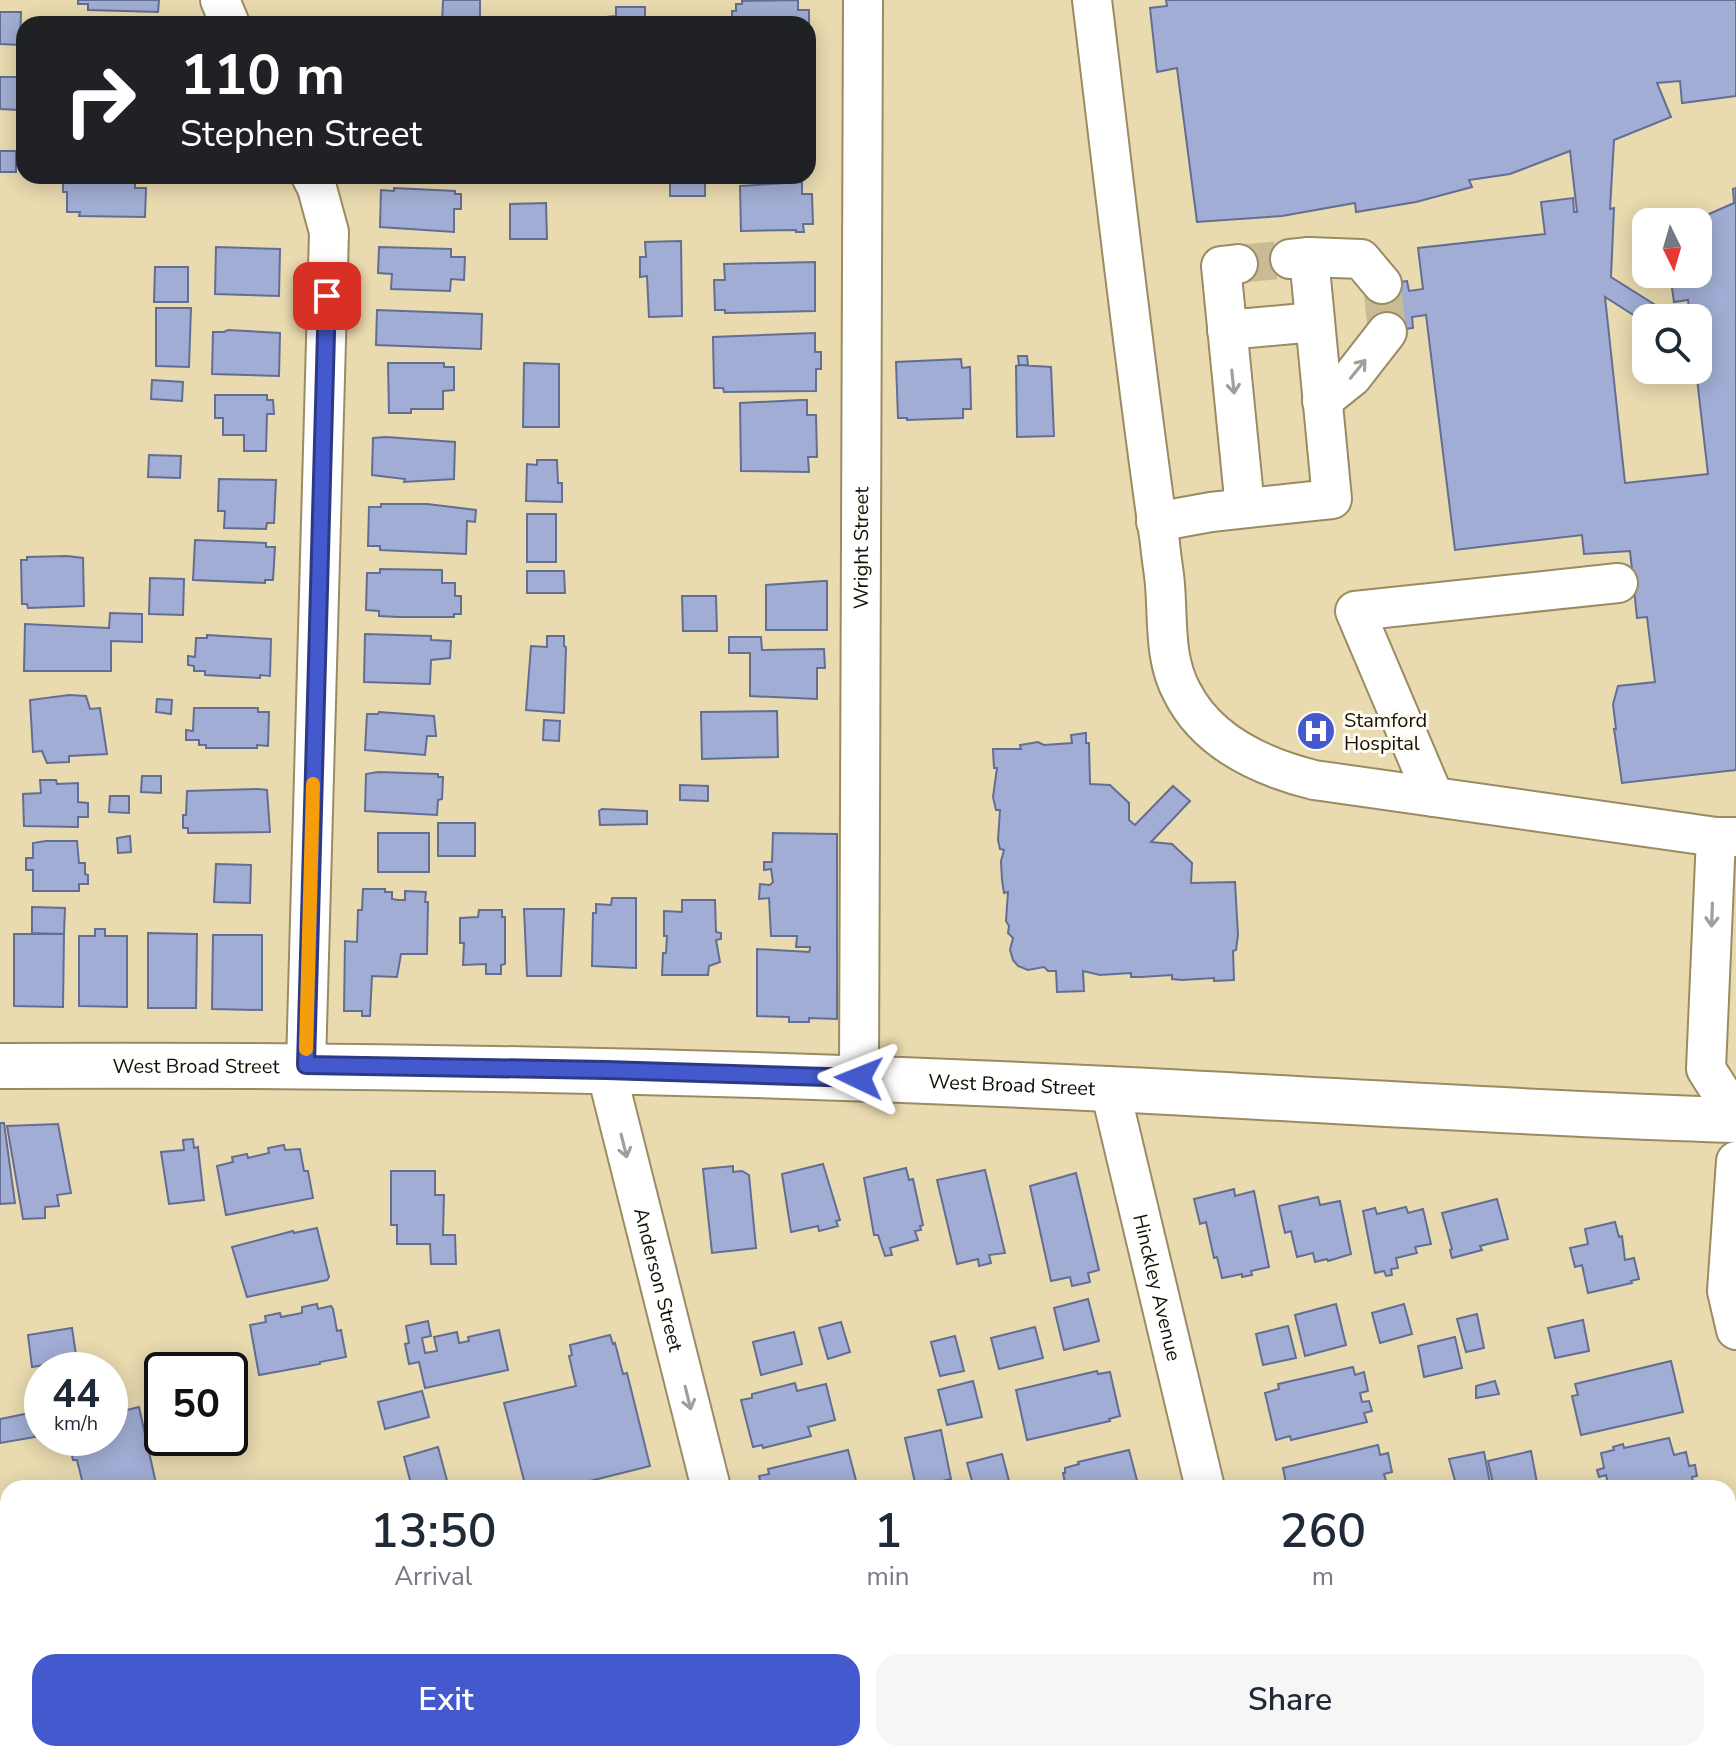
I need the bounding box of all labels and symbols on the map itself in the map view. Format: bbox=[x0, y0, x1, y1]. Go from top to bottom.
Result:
north arrow bbox=[1632, 208, 1712, 288]
pin bbox=[293, 262, 361, 330]
one-way arrow bbox=[1349, 359, 1367, 380]
one-way arrow bbox=[1225, 368, 1240, 395]
street label: Wright Street bbox=[848, 486, 875, 609]
place label: Stamford Hospital bbox=[1344, 707, 1427, 757]
hospital icon: Stamford Hospital bbox=[1295, 710, 1337, 752]
one-way arrow bbox=[1705, 901, 1720, 928]
position arrow bbox=[817, 1036, 901, 1120]
street label: West Broad Street bbox=[113, 1053, 281, 1080]
street label: West Broad Street bbox=[928, 1068, 1097, 1102]
one-way arrow bbox=[618, 1132, 633, 1158]
street label: Anderson Street bbox=[627, 1205, 689, 1355]
street label: Hinckley Avenue bbox=[1126, 1211, 1187, 1364]
speed limit sign: 50 bbox=[144, 1352, 248, 1456]
one-way arrow bbox=[681, 1384, 696, 1410]

